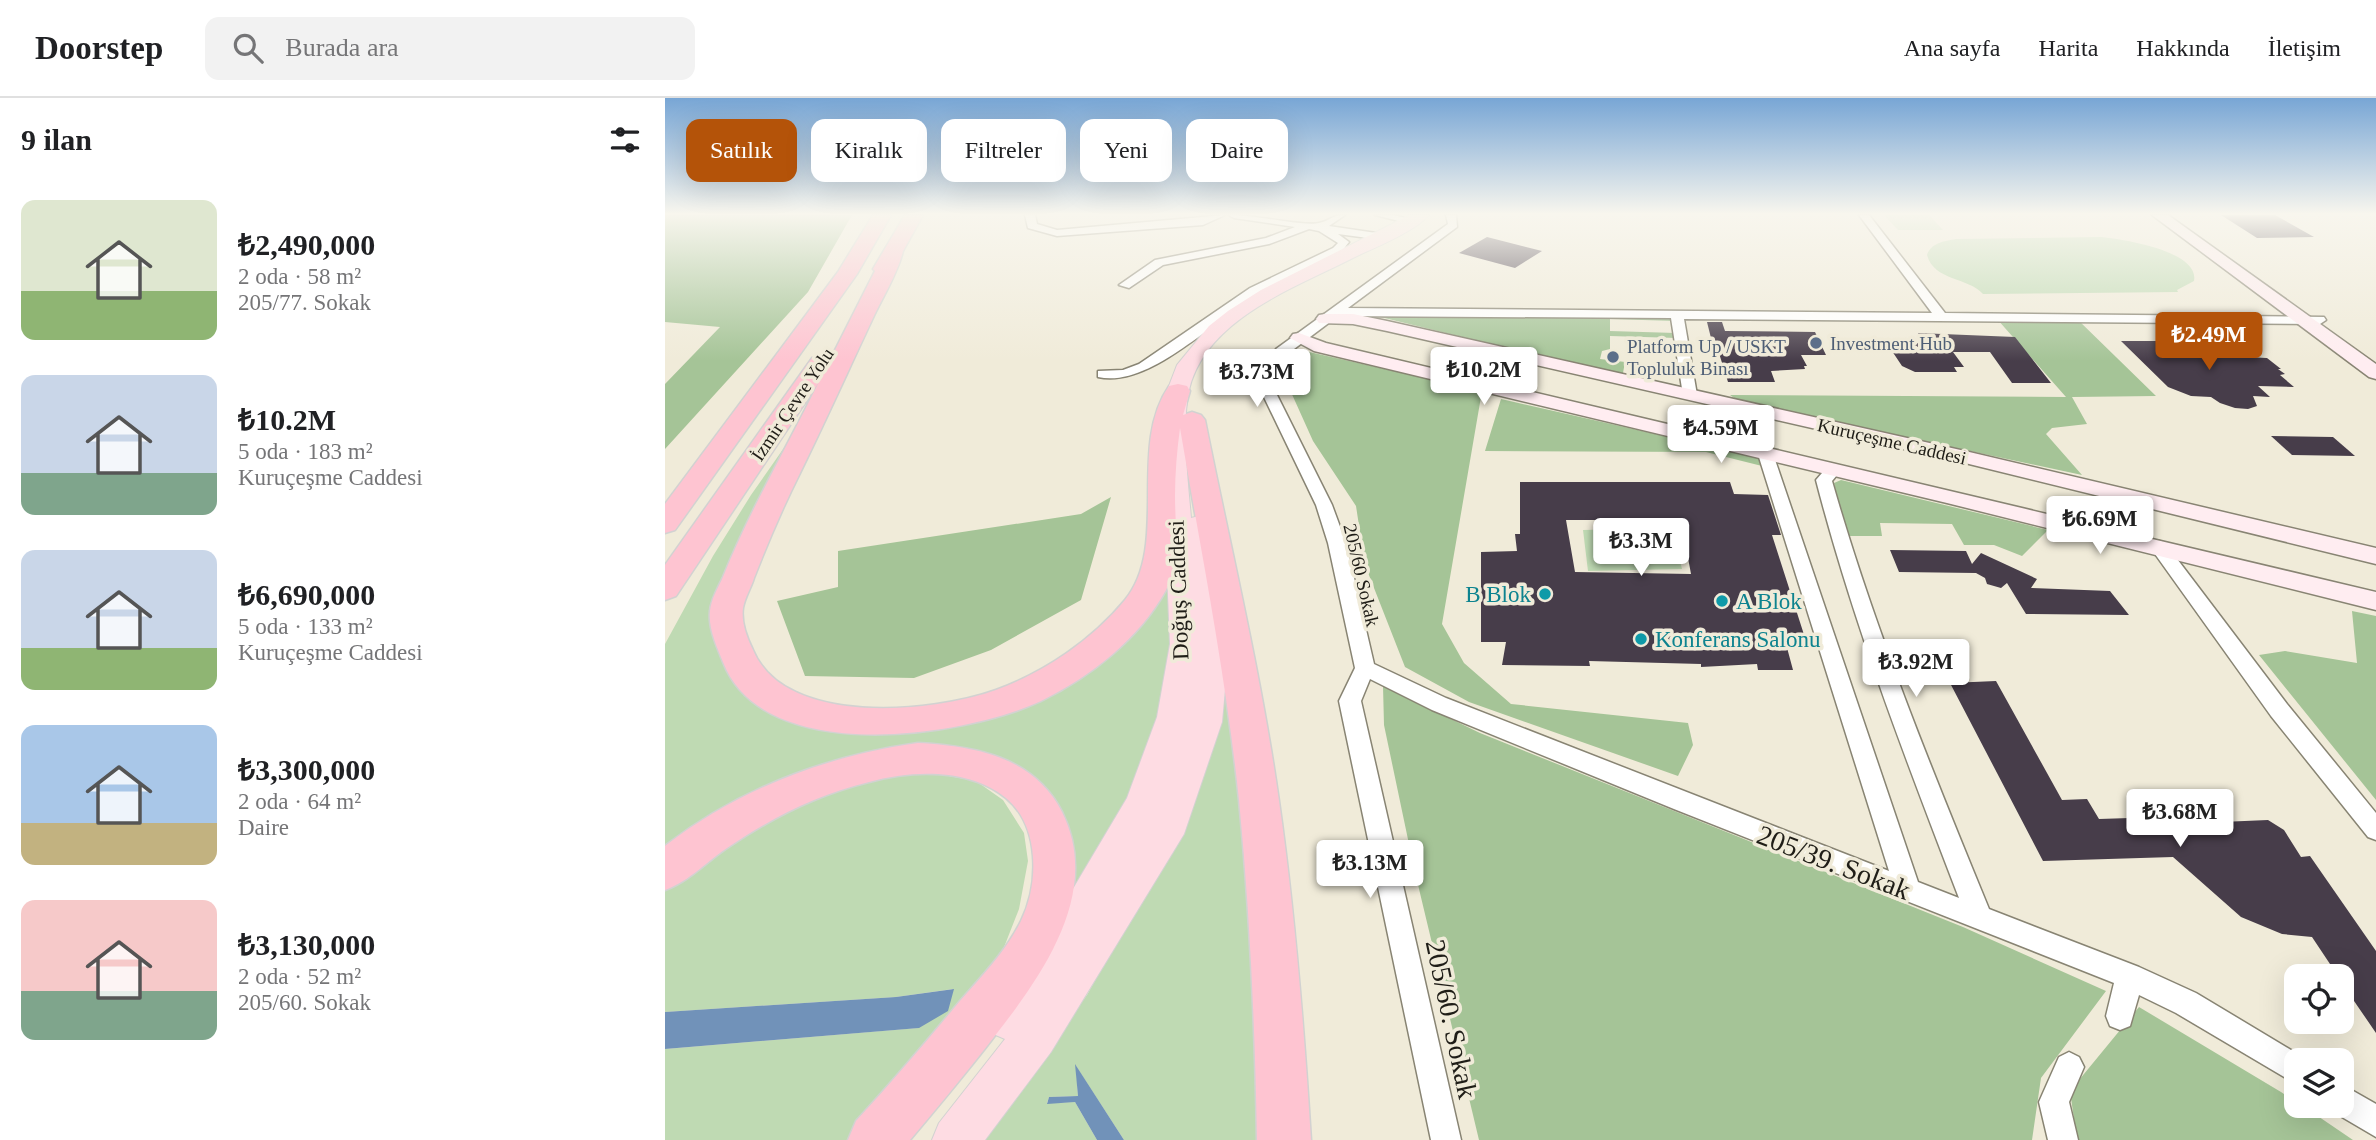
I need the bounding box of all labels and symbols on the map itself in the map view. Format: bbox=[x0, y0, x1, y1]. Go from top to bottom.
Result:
pin: ₺2.49M bbox=[2152, 313, 2266, 372]
place label: Investment Hub bbox=[1830, 333, 1952, 354]
marker: Investment Hub bbox=[1808, 335, 1824, 351]
place label: Platform Up / USKT Topluluk Binası bbox=[1627, 336, 1786, 379]
street label: İzmir Çevre Yolu bbox=[747, 344, 838, 465]
pin: ₺10.2M bbox=[1427, 348, 1541, 407]
marker: Platform Up / USKT Topluluk Binası bbox=[1605, 349, 1621, 365]
pin: ₺3.73M bbox=[1200, 350, 1314, 409]
pin: ₺4.59M bbox=[1664, 406, 1778, 465]
street label: Kuruçeşme Caddesi bbox=[1815, 414, 1969, 469]
pin: ₺6.69M bbox=[2043, 496, 2157, 556]
pin: ₺3.3M bbox=[1592, 518, 1690, 578]
street label: Doğuş Caddesi bbox=[1164, 520, 1193, 660]
street label: 205/60 Sokak bbox=[1339, 522, 1384, 629]
place label: B Blok bbox=[1465, 582, 1531, 607]
marker: B Blok bbox=[1537, 586, 1553, 602]
place label: A Blok bbox=[1736, 589, 1802, 614]
marker: A Blok bbox=[1714, 593, 1730, 609]
place label: Konferans Salonu bbox=[1655, 627, 1821, 652]
marker: Konferans Salonu bbox=[1633, 631, 1649, 647]
pin: ₺3.92M bbox=[1859, 640, 1973, 699]
pin: ₺3.68M bbox=[2123, 790, 2237, 849]
street label: 205/39. Sokak bbox=[1753, 819, 1915, 906]
pin: ₺3.13M bbox=[1313, 840, 1427, 900]
street label: 205/60. Sokak bbox=[1420, 937, 1483, 1101]

